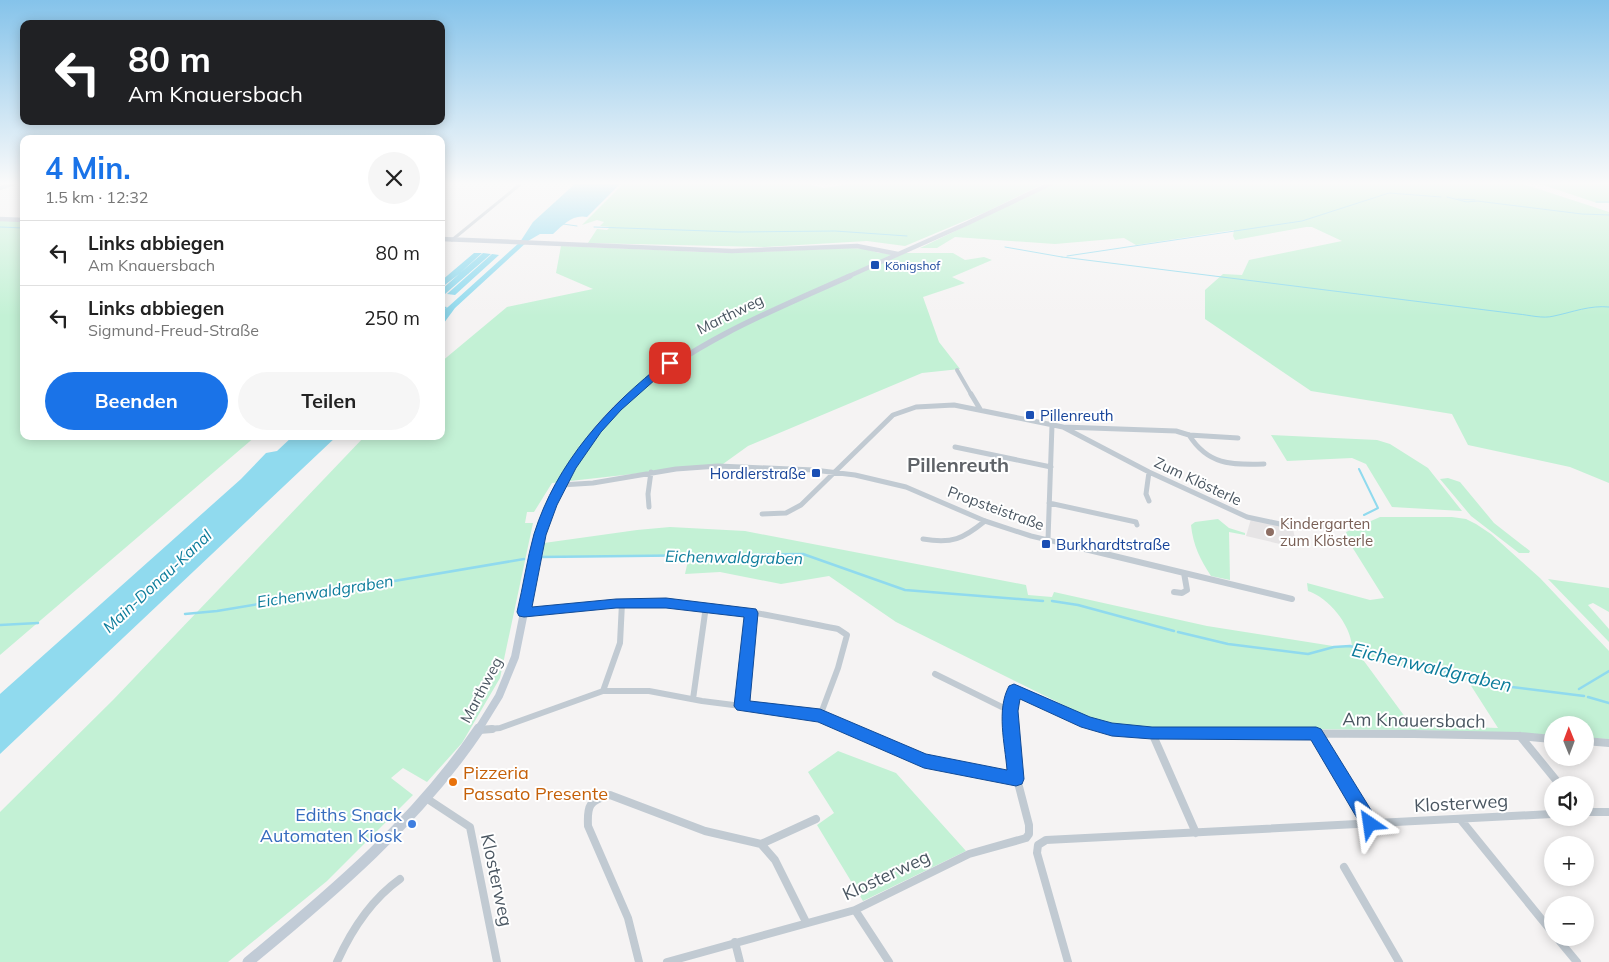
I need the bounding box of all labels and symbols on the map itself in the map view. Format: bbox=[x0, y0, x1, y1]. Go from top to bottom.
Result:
place label: Königshof bbox=[885, 258, 941, 273]
marker: Königshof bbox=[869, 259, 881, 271]
street label: Marthweg bbox=[694, 290, 766, 338]
pin bbox=[649, 342, 691, 384]
place label: Pillenreuth bbox=[1040, 406, 1114, 425]
marker: Pillenreuth bbox=[1024, 409, 1036, 421]
district label: Pillenreuth bbox=[907, 452, 1009, 477]
street label: Zum Klösterle bbox=[1151, 453, 1245, 509]
place label: Hordlerstraße bbox=[710, 464, 806, 483]
marker: Hordlerstraße bbox=[810, 467, 822, 479]
street label: Propsteistraße bbox=[945, 482, 1047, 534]
place label: Kindergarten zum Klösterle bbox=[1280, 514, 1373, 550]
water label: Main-Donau-Kanal bbox=[98, 525, 216, 637]
marker: Kindergarten zum Klösterle bbox=[1264, 526, 1276, 538]
place label: Burkhardtstraße bbox=[1056, 535, 1170, 554]
marker: Burkhardtstraße bbox=[1040, 538, 1052, 550]
water label: Eichenwaldgraben bbox=[665, 546, 803, 568]
water label: Eichenwaldgraben bbox=[255, 570, 395, 612]
water label: Eichenwaldgraben bbox=[1350, 637, 1514, 697]
street label: Marthweg bbox=[456, 654, 506, 726]
street label: Am Knauersbach bbox=[1342, 707, 1486, 733]
north arrow bbox=[1544, 716, 1594, 766]
place label: Pizzeria Passato Presente bbox=[463, 761, 608, 805]
marker: Pizzeria Passato Presente bbox=[447, 776, 459, 788]
street label: Klosterweg bbox=[1413, 789, 1509, 817]
position arrow bbox=[1343, 797, 1395, 849]
place label: Ediths Snack Automaten Kiosk bbox=[260, 803, 403, 847]
marker: Ediths Snack Automaten Kiosk bbox=[406, 818, 418, 830]
street label: Klosterweg bbox=[476, 832, 518, 928]
street label: Klosterweg bbox=[839, 845, 933, 905]

